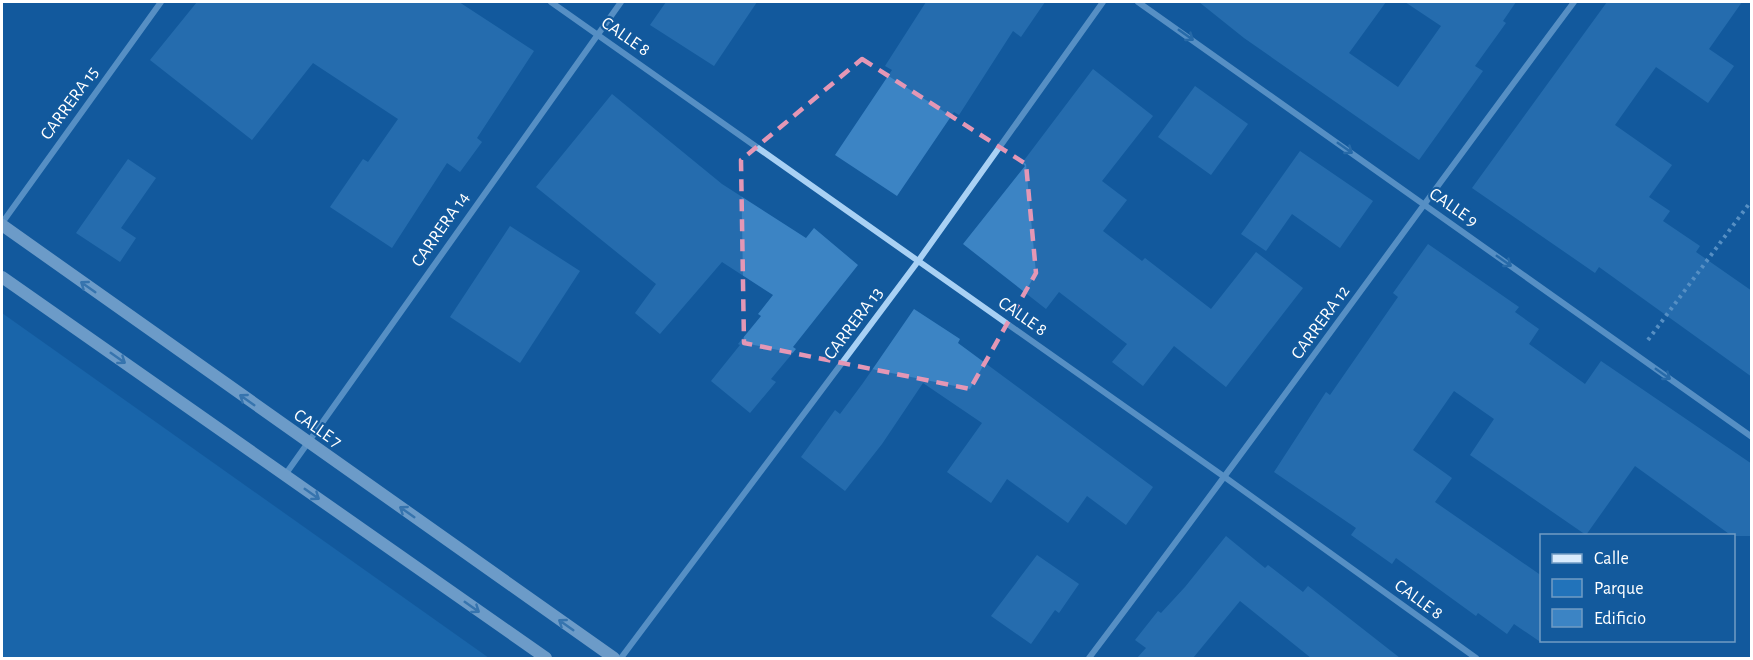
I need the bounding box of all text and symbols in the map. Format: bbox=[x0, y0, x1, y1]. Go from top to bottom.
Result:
street label: CALLE 8 bbox=[598, 14, 653, 60]
one-way arrow bbox=[1177, 29, 1194, 41]
street label: CARRERA 15 bbox=[37, 64, 102, 143]
one-way arrow bbox=[1336, 142, 1353, 154]
street label: CALLE 9 bbox=[1426, 185, 1481, 231]
street label: CARRERA 14 bbox=[409, 189, 473, 270]
one-way arrow bbox=[1495, 255, 1512, 267]
one-way arrow bbox=[81, 281, 97, 293]
street label: CARRERA 12 bbox=[1288, 282, 1353, 363]
street label: CARRERA 13 bbox=[821, 284, 887, 363]
street label: CALLE 8 bbox=[995, 294, 1050, 340]
one-way arrow bbox=[110, 352, 126, 364]
one-way arrow bbox=[1654, 368, 1670, 380]
one-way arrow bbox=[240, 394, 256, 406]
street label: CALLE 7 bbox=[290, 406, 345, 452]
one-way arrow bbox=[304, 488, 320, 500]
one-way arrow bbox=[399, 506, 415, 518]
legend bbox=[1540, 534, 1735, 642]
text: Calle bbox=[1594, 550, 1629, 568]
street label: CALLE 8 bbox=[1391, 576, 1446, 623]
text: Parque bbox=[1594, 580, 1643, 598]
one-way arrow bbox=[463, 600, 479, 613]
text: Edificio bbox=[1594, 610, 1646, 628]
one-way arrow bbox=[558, 619, 575, 631]

